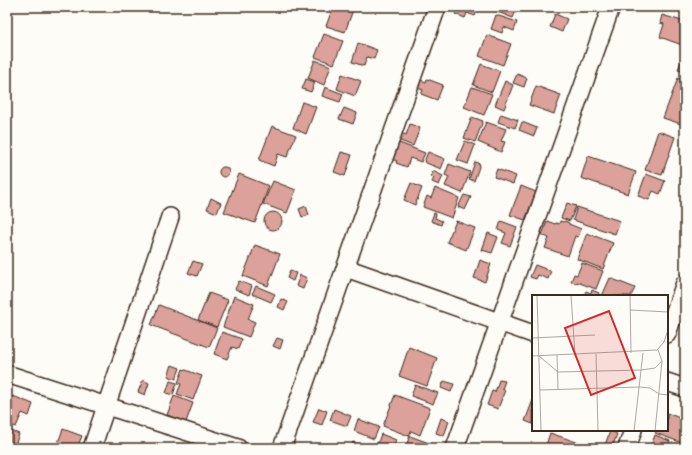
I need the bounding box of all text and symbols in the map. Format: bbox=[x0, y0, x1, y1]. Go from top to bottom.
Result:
inset map bbox=[532, 295, 668, 431]

